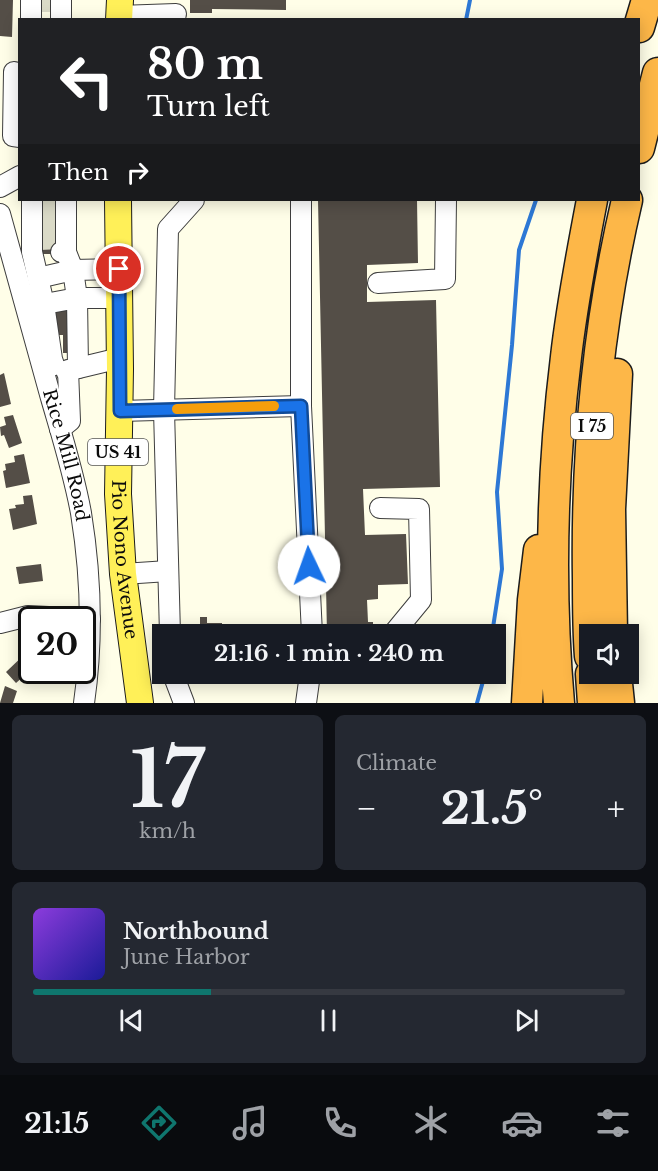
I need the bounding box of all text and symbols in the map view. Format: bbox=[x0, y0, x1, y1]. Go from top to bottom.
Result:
text: 80 m bbox=[147, 38, 263, 90]
icon: left bbox=[48, 42, 126, 120]
text: Turn left bbox=[147, 90, 270, 123]
icon: right bbox=[121, 156, 154, 189]
text: Then bbox=[48, 159, 109, 186]
pin bbox=[93, 243, 144, 294]
icon: arrive bbox=[102, 252, 135, 285]
street label: Rice Mill Road bbox=[38, 386, 93, 523]
road number: I 75 bbox=[571, 413, 613, 439]
road number: US 41 bbox=[88, 439, 148, 465]
street label: Pio Nono Avenue bbox=[107, 480, 143, 641]
position arrow bbox=[277, 534, 341, 598]
speed limit sign: 20 bbox=[18, 606, 96, 684]
map controls bbox=[579, 624, 639, 684]
button: sound bbox=[579, 624, 639, 684]
text: 21:16 · 1 min · 240 m bbox=[214, 640, 444, 667]
text: 17 bbox=[130, 731, 205, 828]
text: Climate bbox=[356, 751, 437, 775]
text: 21.5° bbox=[441, 780, 543, 836]
text: − bbox=[356, 788, 377, 829]
text: + bbox=[607, 788, 625, 829]
text: km/h bbox=[139, 819, 196, 843]
text: Northbound bbox=[123, 918, 269, 945]
text: June Harbor bbox=[123, 945, 250, 969]
icon: previous bbox=[115, 1004, 148, 1037]
icon: pause bbox=[312, 1004, 345, 1037]
icon: next bbox=[510, 1004, 543, 1037]
icon: directions bbox=[138, 1102, 180, 1144]
icon: music bbox=[229, 1102, 271, 1144]
icon: phone bbox=[319, 1102, 361, 1144]
icon: climate bbox=[410, 1102, 452, 1144]
icon: car bbox=[501, 1102, 543, 1144]
icon: filters bbox=[592, 1102, 634, 1144]
text: 21:15 bbox=[24, 1107, 89, 1140]

